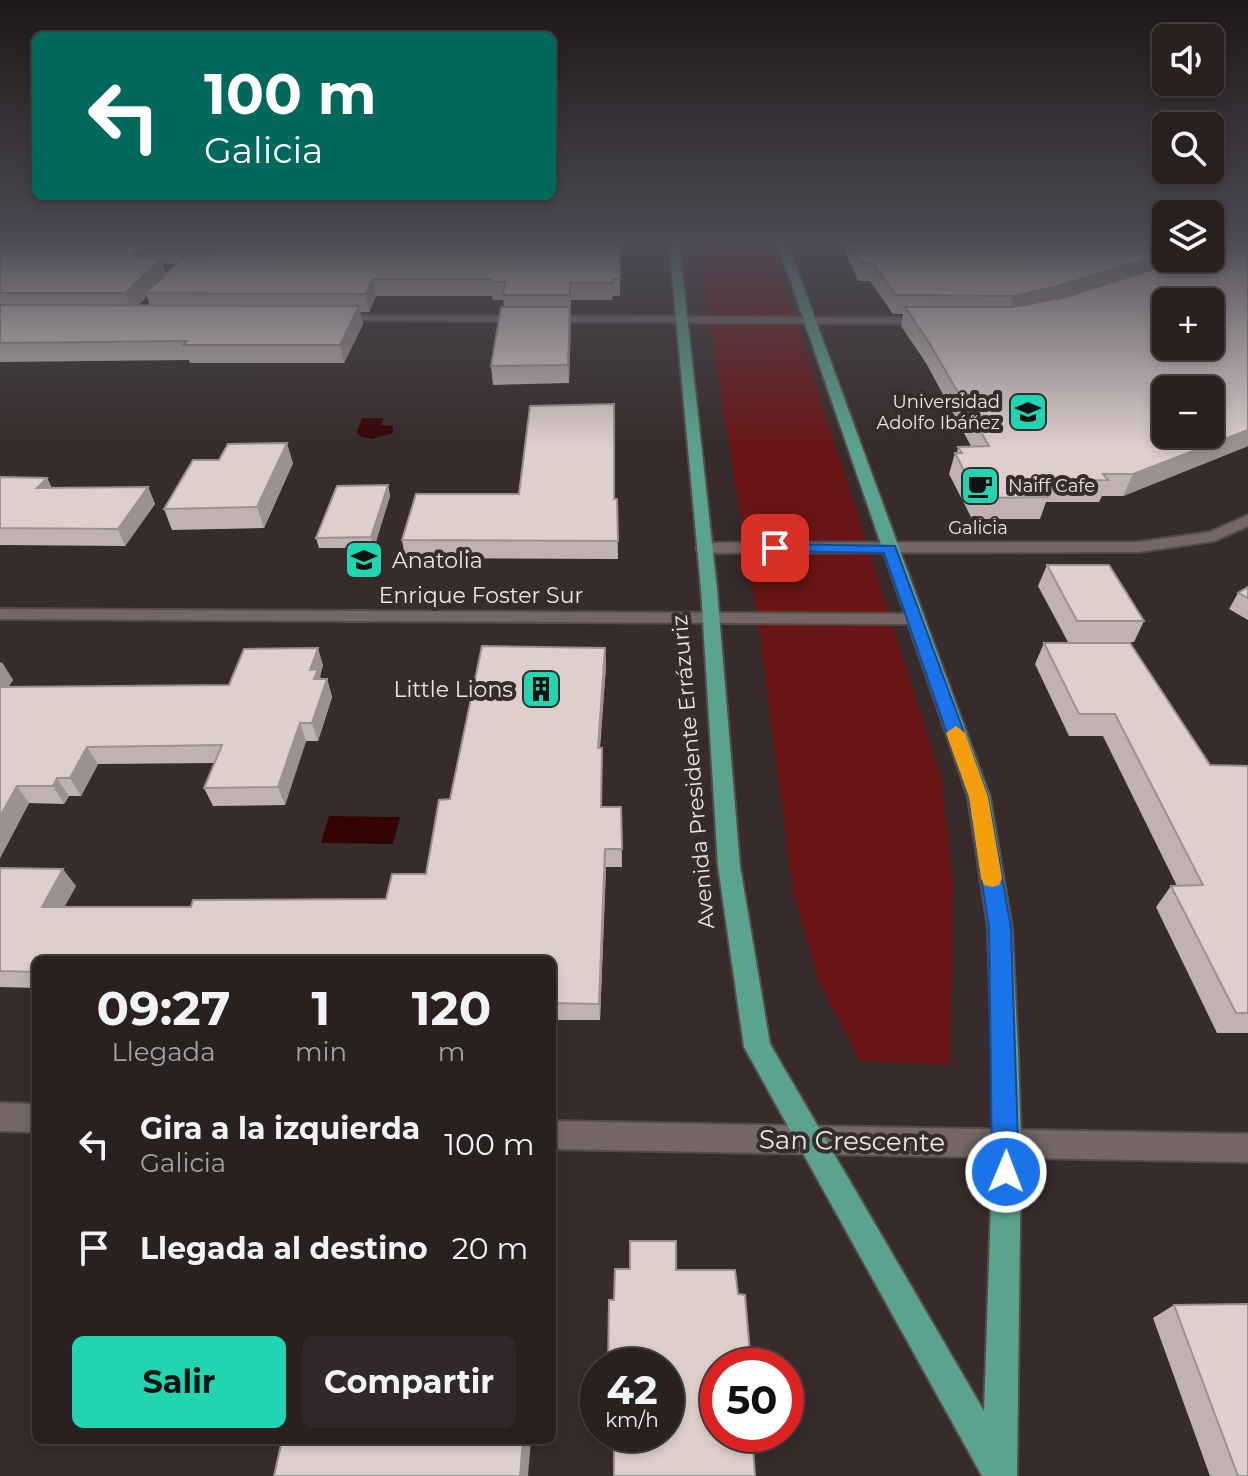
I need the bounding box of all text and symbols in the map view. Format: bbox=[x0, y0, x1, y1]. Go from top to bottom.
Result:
map controls bbox=[1152, 24, 1224, 448]
button: sound bbox=[1152, 24, 1224, 96]
text: 100 m bbox=[204, 60, 377, 128]
icon: left bbox=[72, 64, 176, 168]
button: search bbox=[1152, 112, 1224, 184]
text: Galicia bbox=[204, 128, 323, 172]
button: layers bbox=[1152, 200, 1224, 272]
button: + bbox=[1152, 288, 1224, 360]
button: − bbox=[1152, 376, 1224, 448]
place label: Universidad Adolfo Ibáñez bbox=[877, 391, 1000, 434]
school or university icon: Universidad Adolfo Ibáñez bbox=[1007, 391, 1049, 433]
cafe icon: Naiff Cafe bbox=[959, 465, 1001, 507]
place label: Naiff Cafe bbox=[1008, 475, 1095, 497]
pin bbox=[741, 514, 809, 582]
street label: Galicia bbox=[948, 517, 1008, 539]
icon: arrive bbox=[753, 526, 797, 570]
school or university icon: Anatolia bbox=[343, 539, 385, 581]
place label: Anatolia bbox=[392, 547, 483, 574]
street label: Enrique Foster Sur bbox=[379, 582, 583, 609]
street label: Avenida Presidente Errázuriz bbox=[666, 614, 720, 930]
building icon: Little Lions bbox=[520, 668, 562, 710]
place label: Little Lions bbox=[394, 676, 513, 703]
text: 09:27 bbox=[97, 979, 230, 1037]
text: 1 bbox=[312, 979, 330, 1037]
text: 120 bbox=[412, 979, 491, 1037]
text: Llegada bbox=[111, 1036, 216, 1068]
text: min bbox=[295, 1036, 347, 1068]
text: m bbox=[438, 1036, 465, 1068]
text: Gira a la izquierda bbox=[140, 1110, 420, 1147]
icon: left bbox=[72, 1122, 116, 1166]
street label: San Crescente bbox=[759, 1123, 945, 1159]
text: 100 m bbox=[444, 1126, 535, 1163]
position arrow bbox=[964, 1130, 1048, 1214]
text: Galicia bbox=[140, 1147, 226, 1179]
icon: arrive bbox=[72, 1226, 116, 1270]
text: Llegada al destino bbox=[140, 1230, 428, 1267]
text: 20 m bbox=[452, 1230, 528, 1267]
button: Salir bbox=[72, 1336, 286, 1428]
button: Compartir bbox=[302, 1336, 516, 1428]
speed limit sign: 50 bbox=[700, 1348, 804, 1452]
text: 42 bbox=[606, 1365, 658, 1414]
text: km/h bbox=[605, 1408, 659, 1432]

